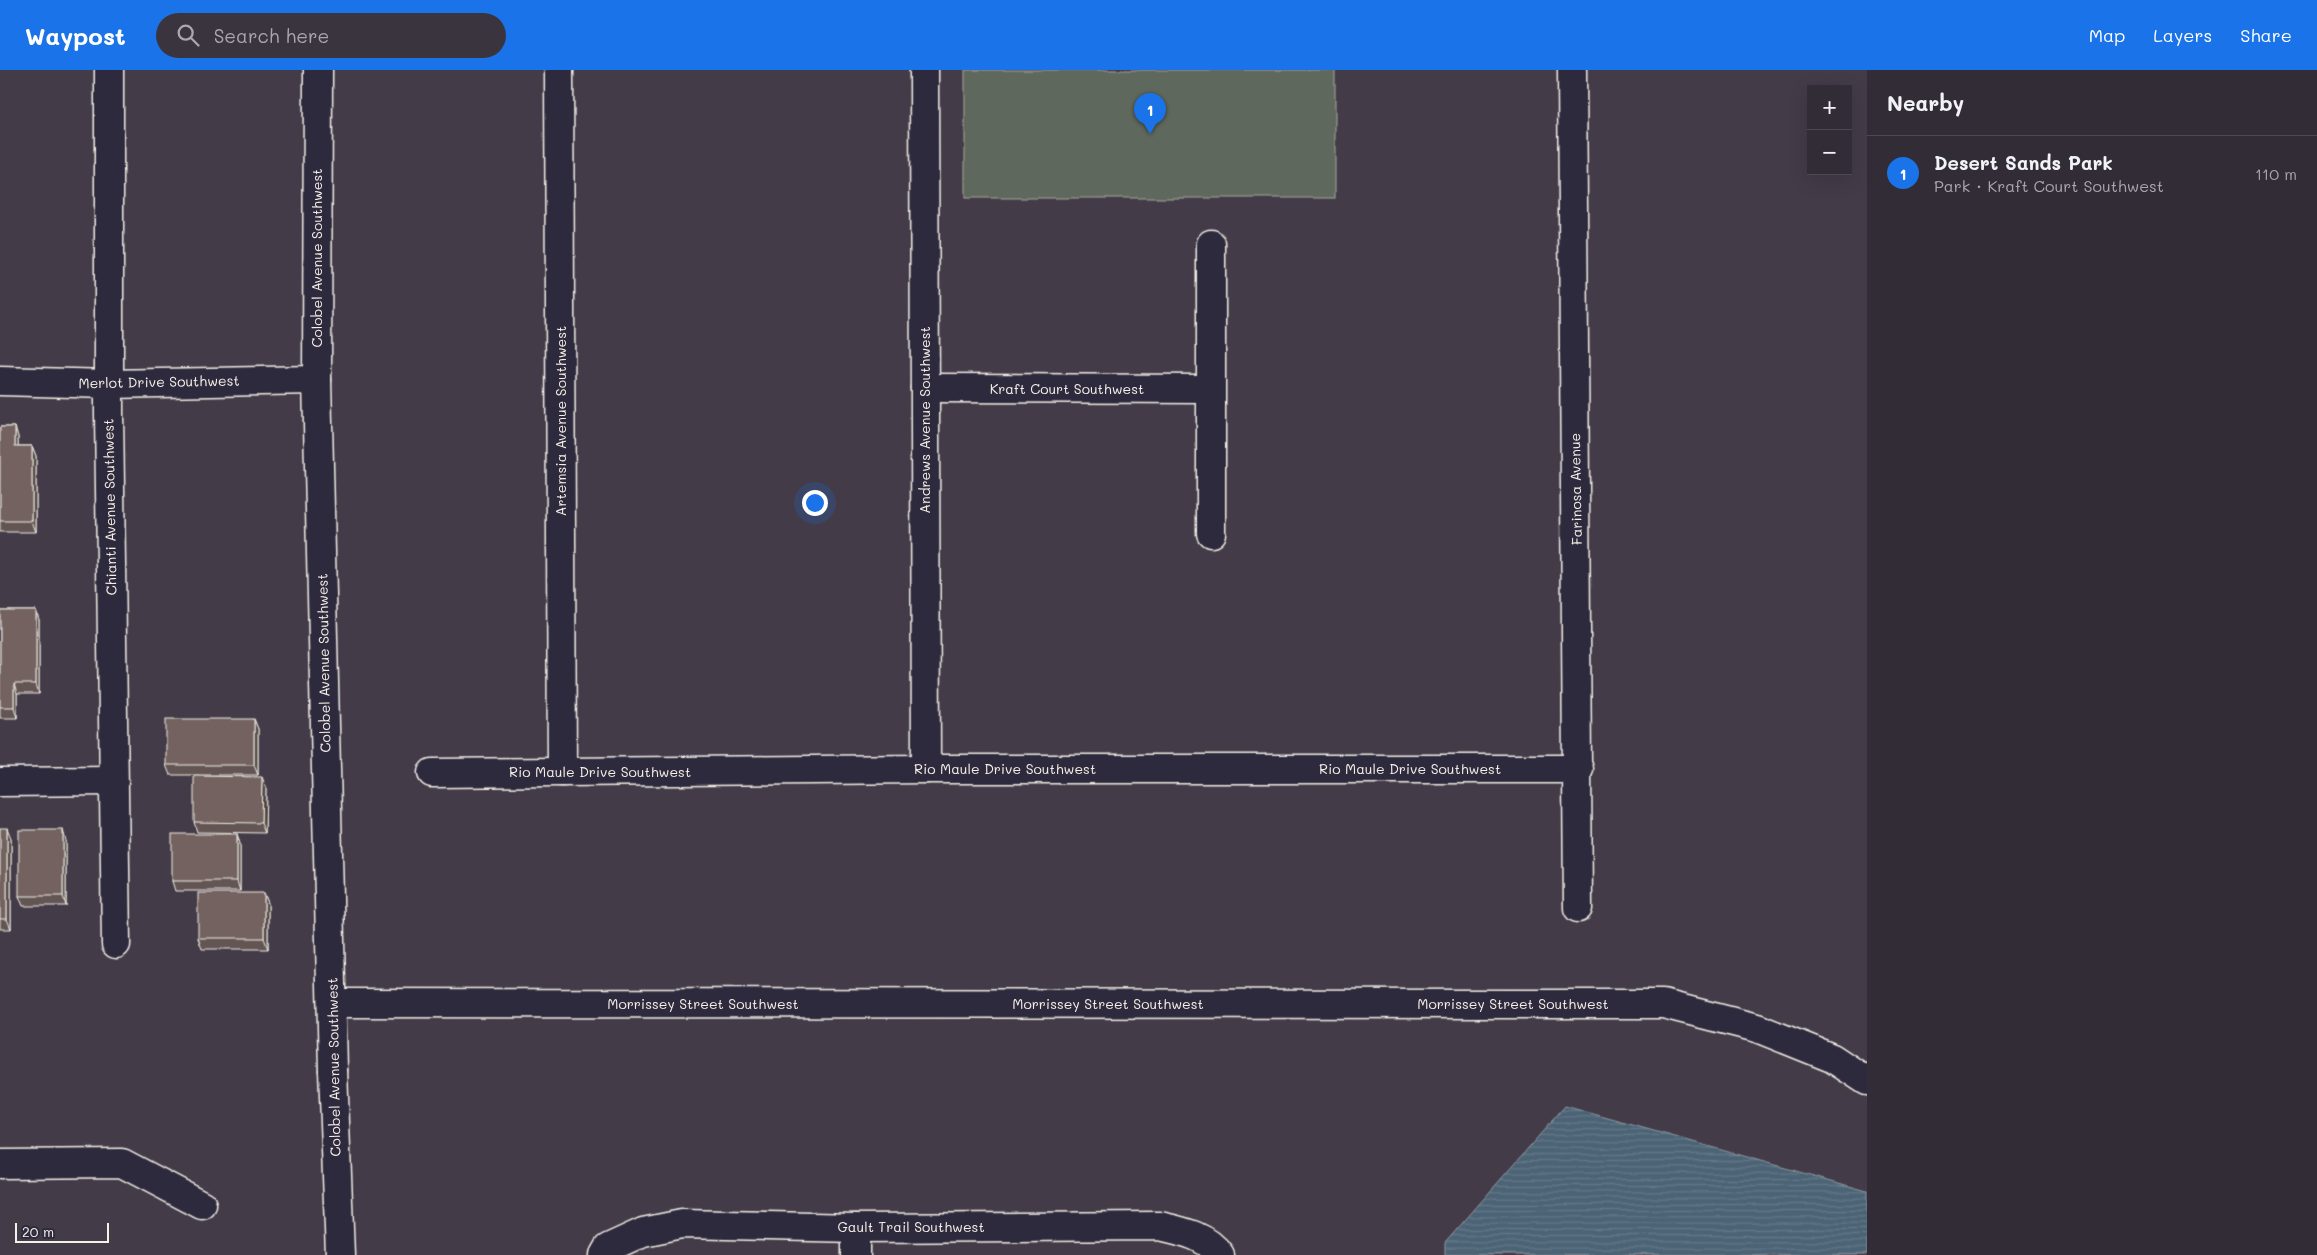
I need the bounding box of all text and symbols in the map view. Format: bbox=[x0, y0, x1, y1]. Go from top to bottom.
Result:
search box bbox=[156, 13, 506, 58]
text: Waypost bbox=[25, 20, 126, 51]
icon: search bbox=[174, 21, 202, 49]
text: Search here bbox=[214, 23, 329, 48]
text: Map bbox=[2089, 23, 2125, 47]
text: Layers bbox=[2153, 23, 2212, 47]
text: Share bbox=[2240, 23, 2292, 47]
map controls bbox=[1807, 85, 1852, 175]
button: + bbox=[1807, 85, 1852, 130]
text: Nearby bbox=[1887, 89, 1964, 116]
pin: 1 bbox=[1134, 93, 1166, 134]
button: − bbox=[1807, 130, 1852, 175]
text: Desert Sands Park bbox=[1934, 150, 2113, 175]
text: 1 bbox=[1899, 163, 1907, 184]
text: 110 m bbox=[2255, 163, 2297, 184]
street label: Colobel Avenue Southwest bbox=[307, 168, 326, 348]
text: Park · Kraft Court Southwest bbox=[1934, 175, 2164, 196]
street label: Artemsia Avenue Southwest bbox=[551, 326, 570, 516]
street label: Andrews Avenue Southwest bbox=[915, 326, 934, 514]
street label: Merlot Drive Southwest bbox=[78, 371, 240, 392]
street label: Kraft Court Southwest bbox=[990, 379, 1144, 398]
street label: Chianti Avenue Southwest bbox=[98, 418, 121, 596]
street label: Farinosa Avenue bbox=[1565, 433, 1586, 545]
your location bbox=[802, 490, 828, 516]
street label: Colobel Avenue Southwest bbox=[312, 573, 335, 753]
street label: Rio Maule Drive Southwest bbox=[914, 759, 1096, 778]
street label: Rio Maule Drive Southwest bbox=[1319, 759, 1501, 778]
street label: Rio Maule Drive Southwest bbox=[509, 762, 691, 781]
street label: Colobel Avenue Southwest bbox=[322, 977, 345, 1157]
street label: Morrissey Street Southwest bbox=[607, 994, 799, 1013]
street label: Morrissey Street Southwest bbox=[1012, 994, 1204, 1013]
street label: Morrissey Street Southwest bbox=[1417, 994, 1609, 1013]
street label: Gault Trail Southwest bbox=[837, 1217, 985, 1236]
scale bar bbox=[15, 1220, 109, 1243]
text: 20 m bbox=[22, 1222, 54, 1241]

